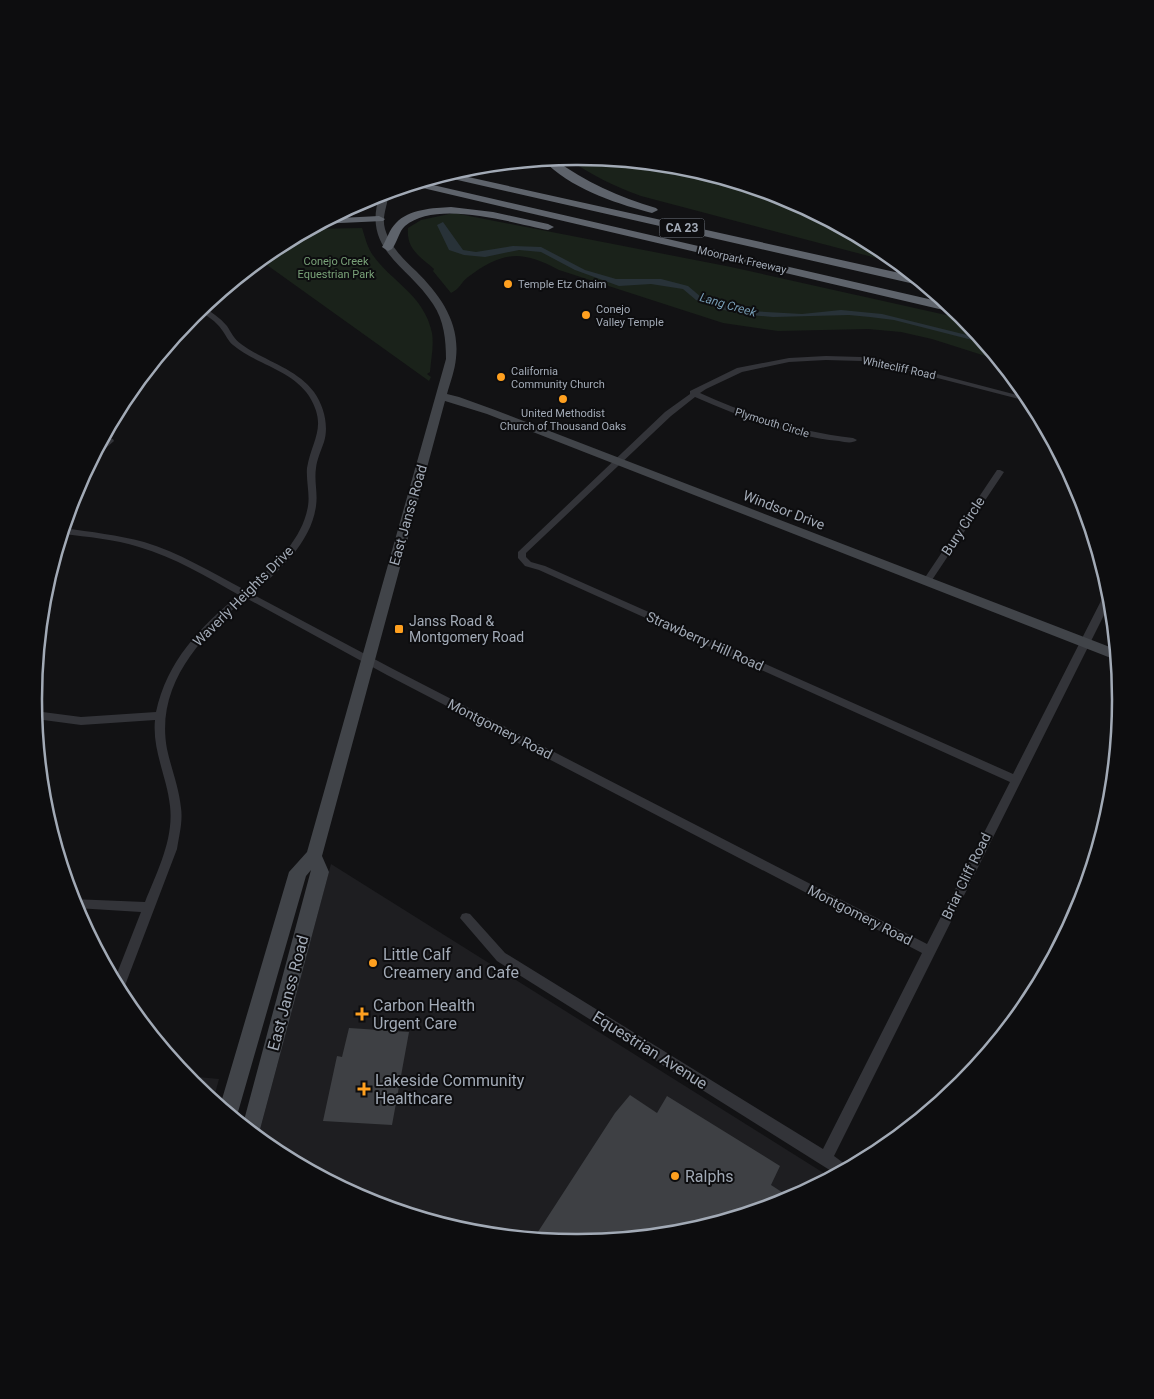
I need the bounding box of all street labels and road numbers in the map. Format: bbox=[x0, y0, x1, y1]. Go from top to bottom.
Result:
road number: CA 23 bbox=[660, 218, 704, 238]
street label: Moorpark Freeway bbox=[696, 243, 788, 277]
street label: Whitecliff Road bbox=[861, 354, 937, 382]
street label: Plymouth Circle bbox=[733, 406, 811, 441]
street label: East Janss Road bbox=[386, 463, 430, 567]
street label: Windsor Drive bbox=[741, 487, 827, 533]
street label: Bury Circle bbox=[938, 494, 988, 558]
street label: Waverly Heights Drive bbox=[190, 543, 296, 649]
street label: Strawberry Hill Road bbox=[644, 608, 766, 674]
street label: Montgomery Road bbox=[445, 696, 555, 762]
street label: Briar Cliff Road bbox=[938, 830, 994, 922]
street label: Montgomery Road bbox=[805, 882, 915, 948]
street label: East Janss Road bbox=[263, 933, 313, 1053]
street label: Equestrian Avenue bbox=[589, 1007, 711, 1093]

